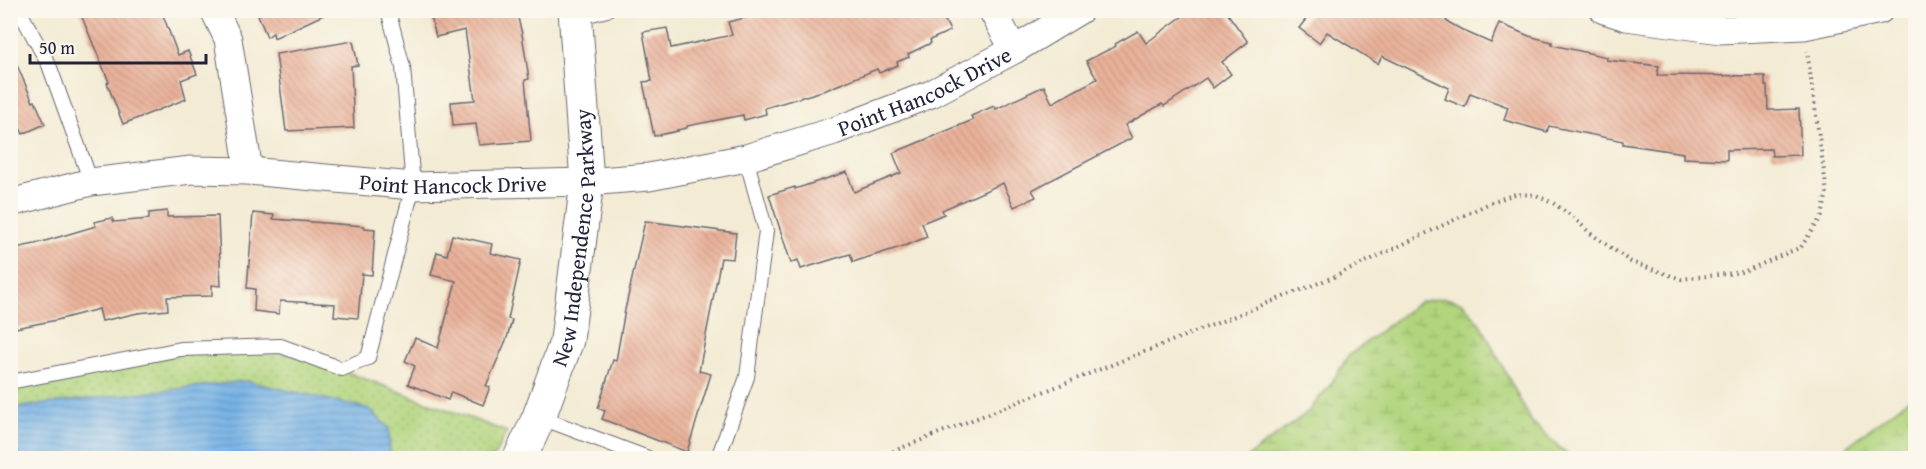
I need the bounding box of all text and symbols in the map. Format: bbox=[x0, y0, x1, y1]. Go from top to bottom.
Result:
scale bar bbox=[30, 27, 206, 65]
text: 50 m bbox=[39, 34, 75, 61]
street label: Point Hancock Drive bbox=[833, 38, 1017, 144]
street label: New Independence Parkway bbox=[543, 108, 603, 371]
street label: Point Hancock Drive bbox=[358, 165, 547, 202]

